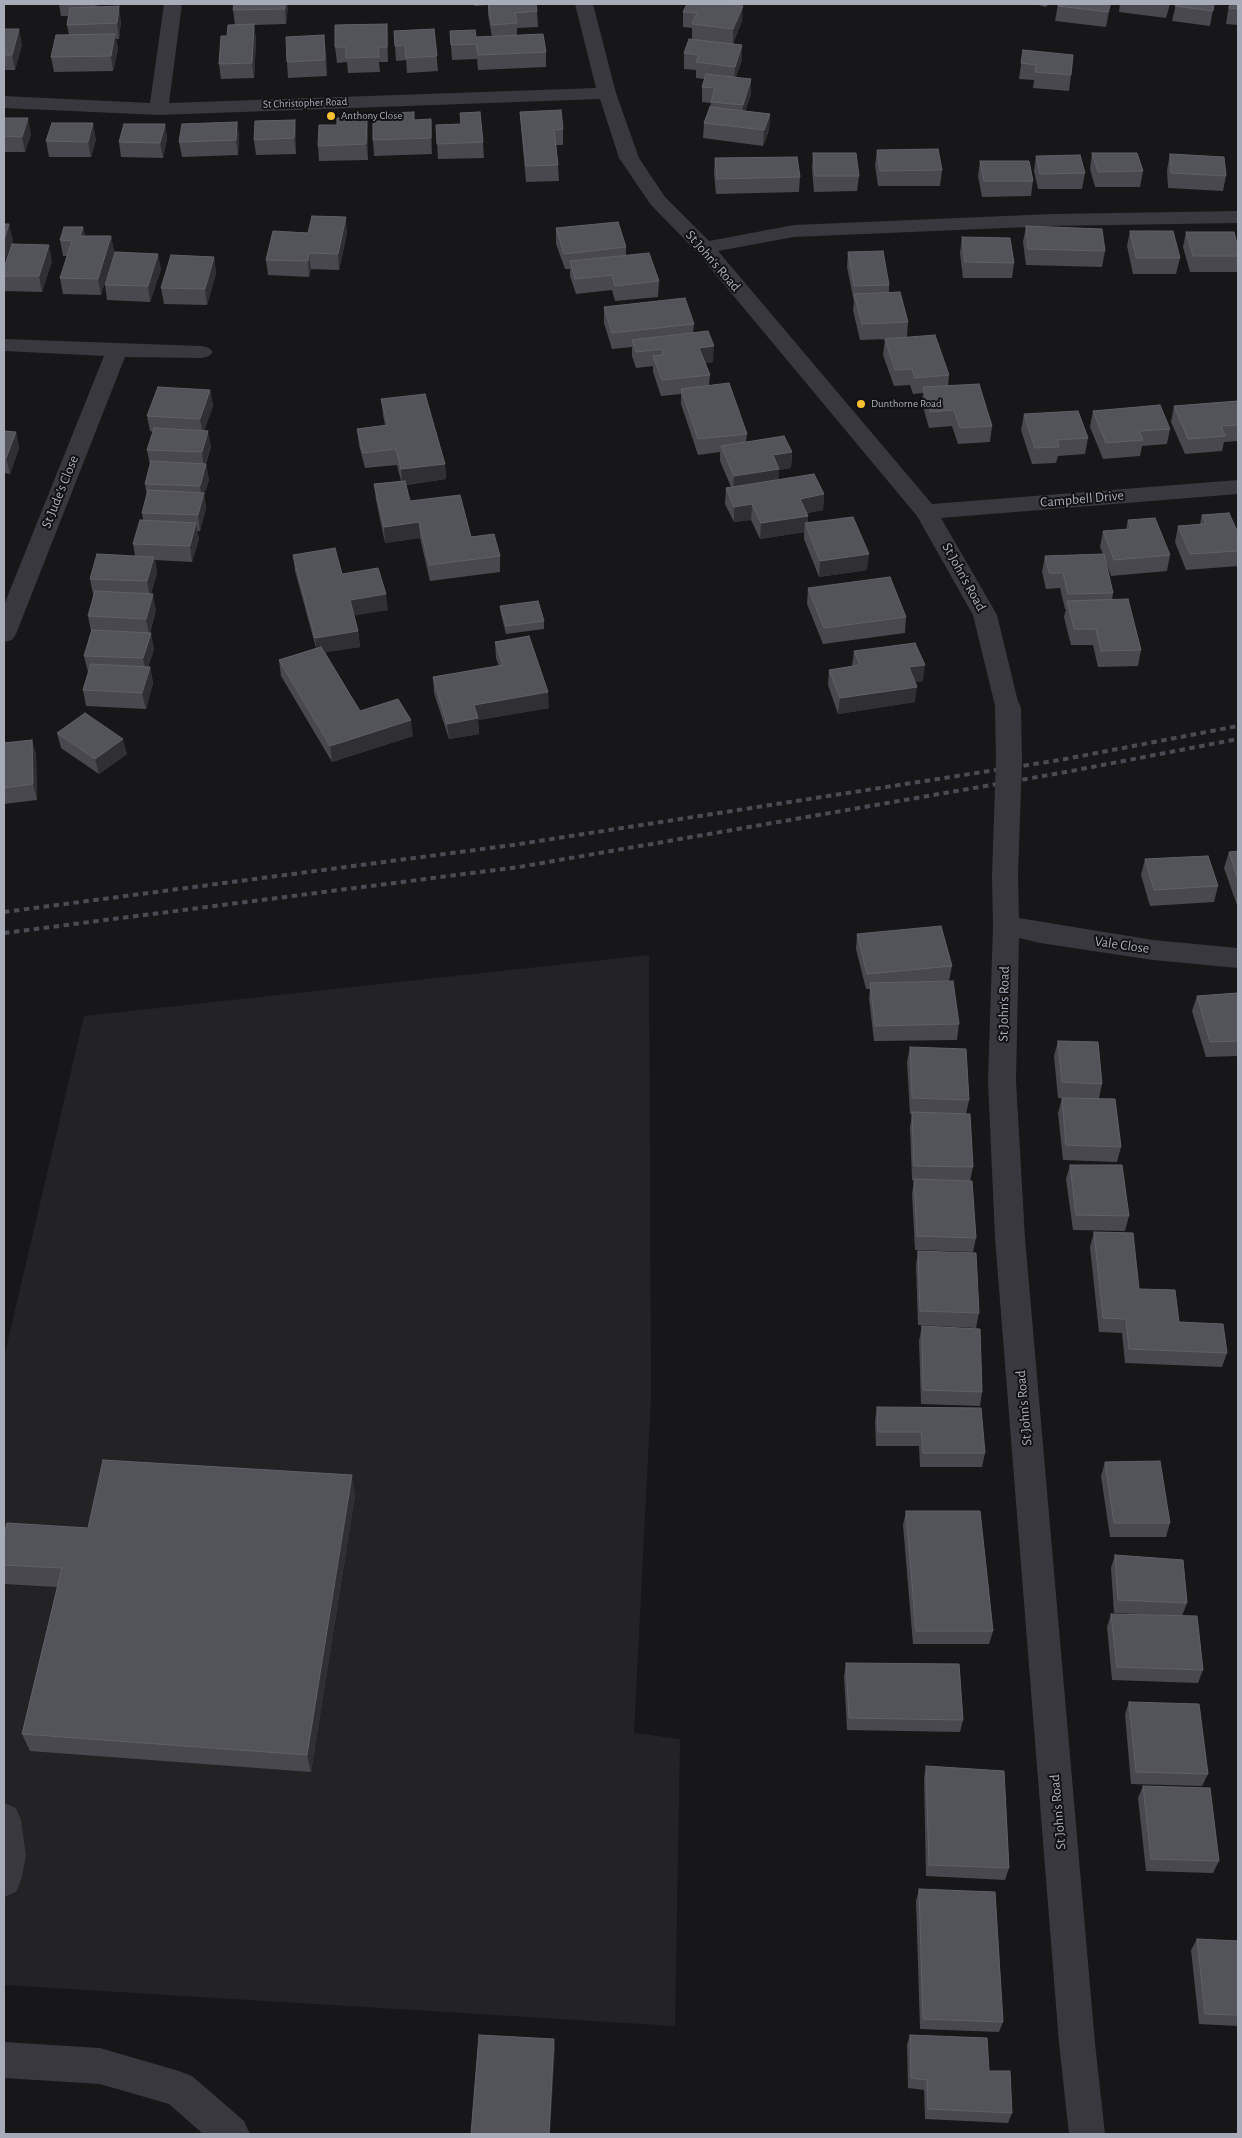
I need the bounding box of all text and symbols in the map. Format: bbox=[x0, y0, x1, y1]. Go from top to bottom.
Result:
street label: St Christopher Road bbox=[263, 95, 347, 111]
place label: Anthony Close bbox=[341, 109, 402, 123]
marker: Anthony Close bbox=[325, 110, 337, 122]
street label: St John's Road bbox=[682, 227, 744, 295]
place label: Dunthorne Road bbox=[871, 397, 942, 411]
marker: Dunthorne Road bbox=[855, 398, 867, 410]
street label: St Jude's Close bbox=[38, 453, 82, 531]
street label: Campbell Drive bbox=[1039, 487, 1125, 511]
street label: St John's Road bbox=[938, 540, 990, 614]
street label: Vale Close bbox=[1094, 933, 1150, 957]
street label: St John's Road bbox=[995, 966, 1013, 1042]
street label: St John's Road bbox=[1012, 1370, 1036, 1446]
street label: St John's Road bbox=[1046, 1774, 1070, 1850]

